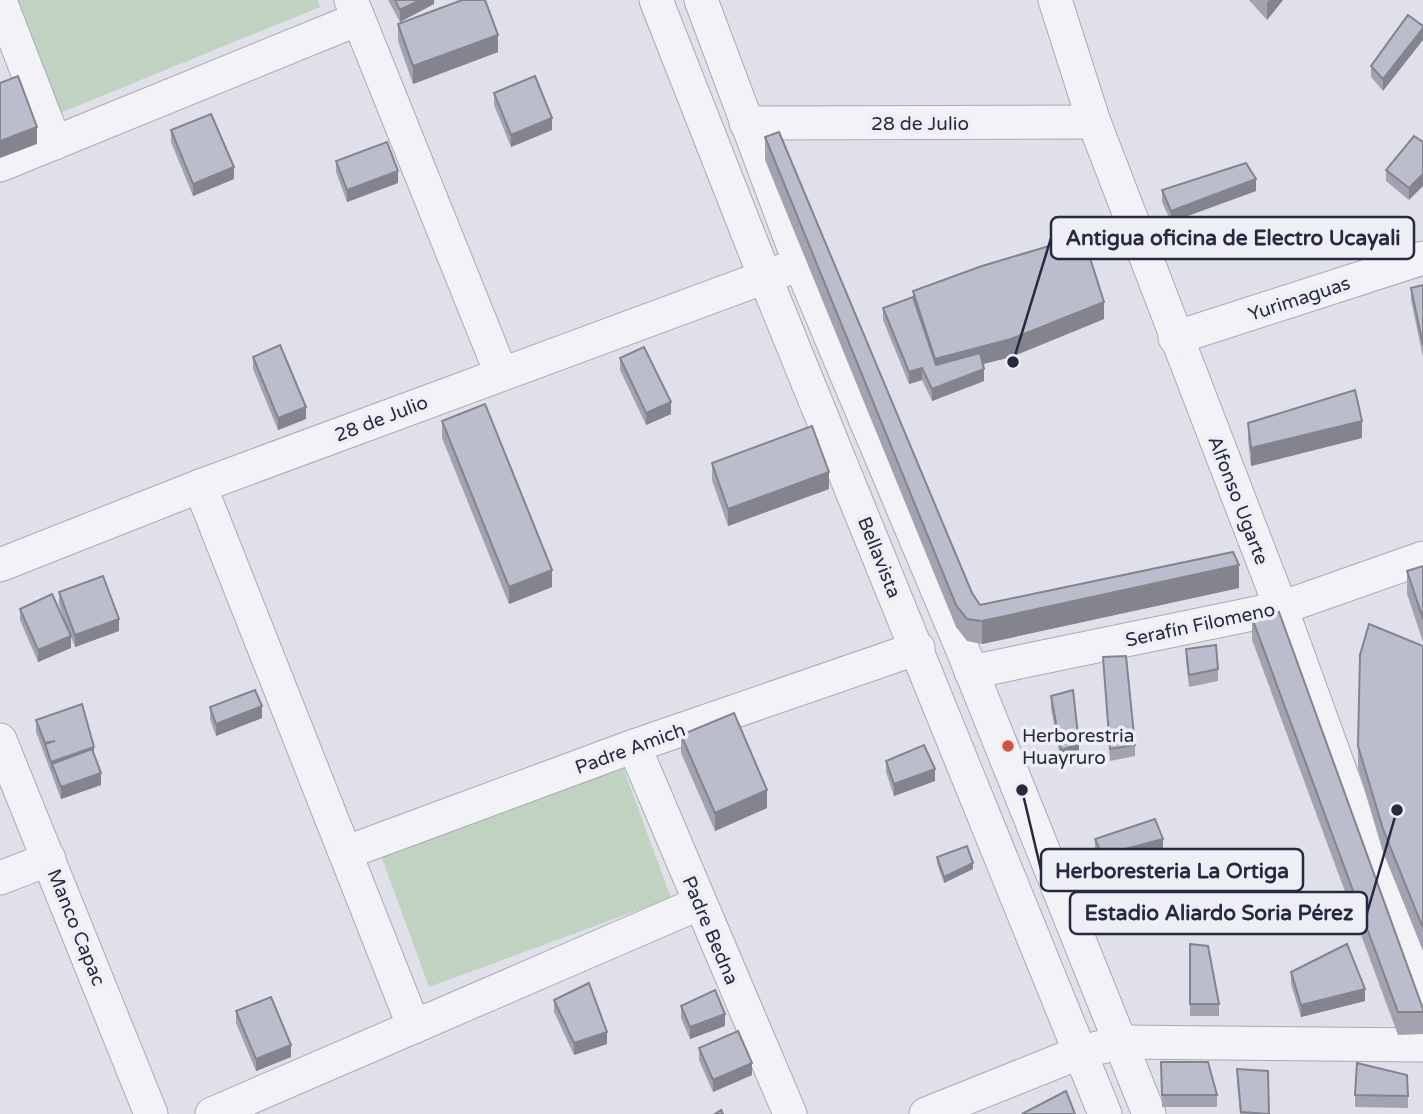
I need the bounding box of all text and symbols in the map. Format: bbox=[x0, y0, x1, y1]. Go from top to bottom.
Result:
street label: 28 de Julio bbox=[871, 113, 969, 135]
callout: Antigua oficina de Electro Ucayali bbox=[1051, 217, 1414, 259]
text: Antigua oficina de Electro Ucayali bbox=[1065, 226, 1401, 251]
street label: Yurimaguas bbox=[1246, 272, 1353, 326]
street label: 28 de Julio bbox=[332, 391, 431, 447]
street label: Alfonso Ugarte bbox=[1203, 433, 1273, 568]
street label: Bellavista bbox=[853, 514, 905, 601]
street label: Serafín Filomeno bbox=[1123, 598, 1277, 652]
street label: Padre Amich bbox=[572, 719, 688, 779]
place label: Herborestria Huayruro bbox=[1022, 725, 1134, 769]
marker: Herborestria Huayruro bbox=[1000, 738, 1016, 754]
callout: Herboresteria La Ortiga bbox=[1041, 849, 1303, 891]
text: Herboresteria La Ortiga bbox=[1055, 859, 1289, 884]
street label: Manco Capac bbox=[43, 866, 109, 989]
street label: Padre Bedna bbox=[677, 873, 743, 988]
callout: Estadio Aliardo Soria Pérez bbox=[1070, 892, 1367, 934]
text: Estadio Aliardo Soria Pérez bbox=[1085, 901, 1354, 926]

